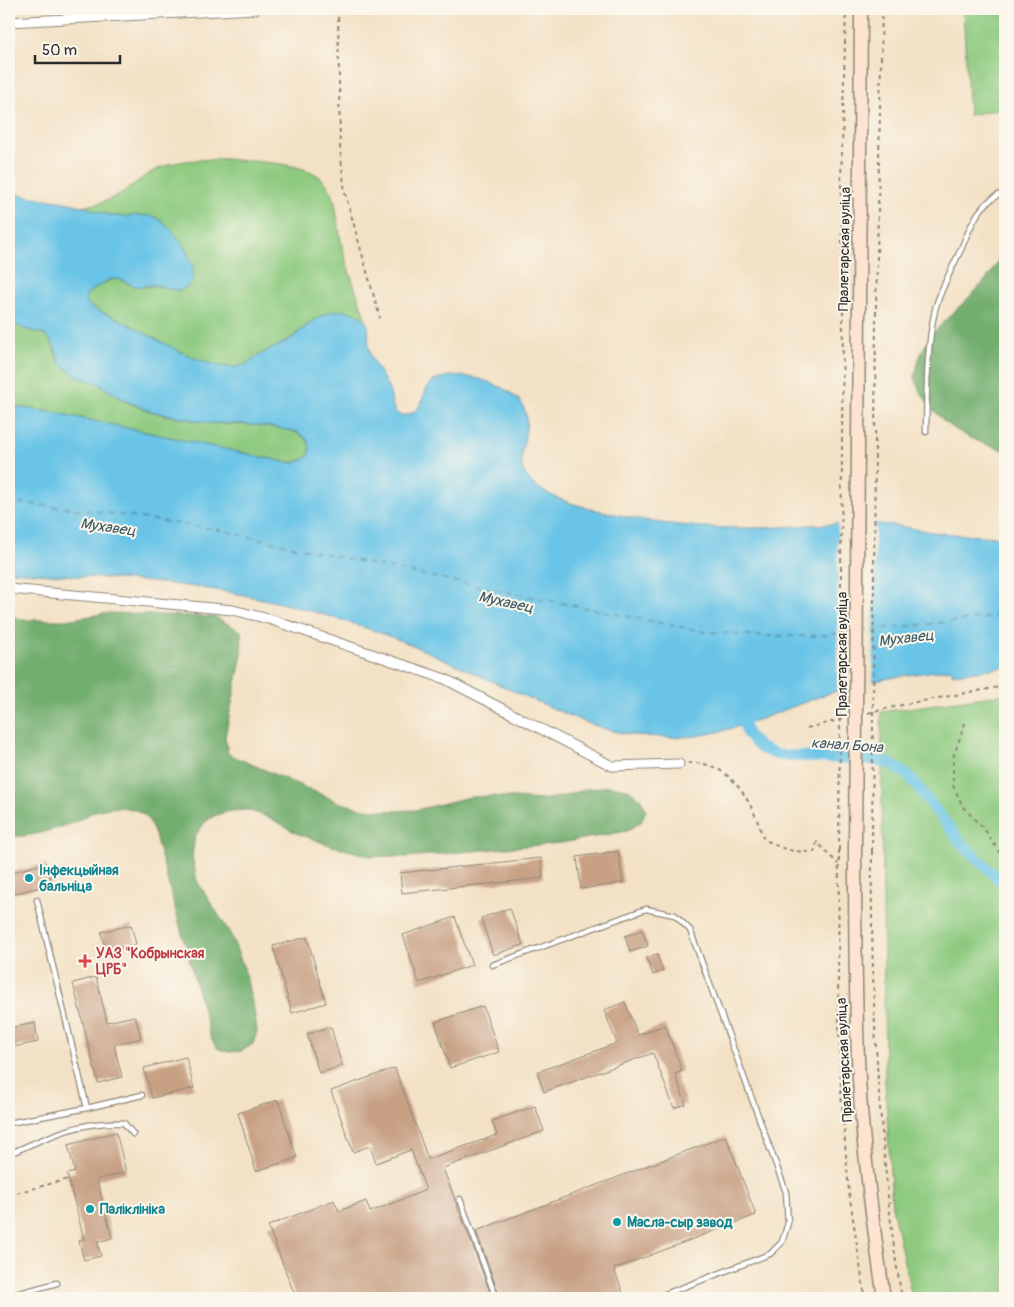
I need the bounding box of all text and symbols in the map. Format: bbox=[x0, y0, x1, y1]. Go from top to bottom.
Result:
scale bar bbox=[35, 32, 120, 64]
text: 50 m bbox=[42, 41, 77, 60]
street label: Пралетарская вуліца bbox=[835, 187, 854, 311]
water label: Мухавец bbox=[79, 514, 137, 541]
water label: Мухавец bbox=[477, 587, 536, 618]
street label: Пралетарская вуліца bbox=[834, 592, 851, 716]
water label: Мухавец bbox=[877, 626, 936, 651]
water label: канал Бона bbox=[810, 734, 884, 758]
place label: Інфекцыйная бальніца bbox=[39, 862, 119, 895]
marker: Інфекцыйная бальніца bbox=[23, 872, 35, 884]
place label: УАЗ "Кобрынская ЦРБ" bbox=[96, 945, 205, 978]
marker: УАЗ "Кобрынская ЦРБ" bbox=[78, 954, 92, 968]
street label: Пралетарская вуліца bbox=[833, 997, 856, 1123]
place label: Паліклініка bbox=[100, 1201, 166, 1218]
marker: Паліклініка bbox=[84, 1203, 96, 1215]
place label: Масла-сыр завод bbox=[627, 1214, 733, 1231]
marker: Масла-сыр завод bbox=[611, 1216, 623, 1228]

